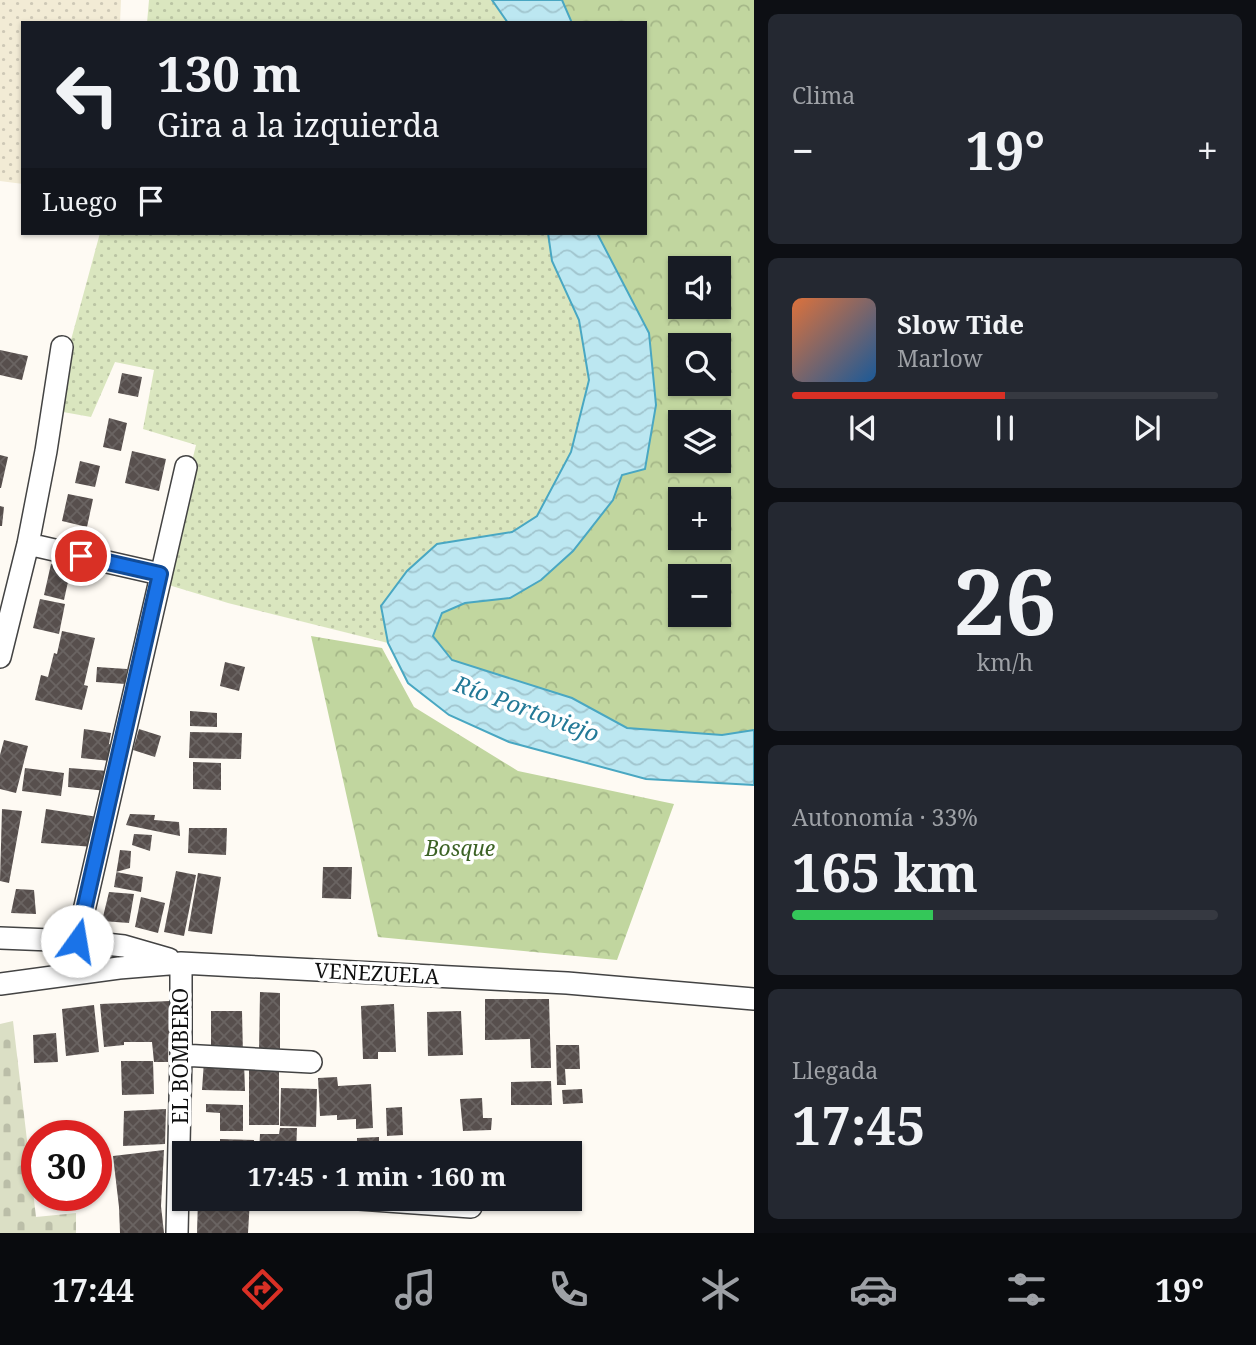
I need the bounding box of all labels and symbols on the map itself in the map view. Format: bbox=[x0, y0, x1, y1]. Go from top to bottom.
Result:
pin bbox=[51, 526, 111, 586]
water label: Río Portoviejo bbox=[449, 667, 604, 749]
park label: Bosque bbox=[424, 834, 495, 862]
position arrow bbox=[40, 904, 114, 978]
street label: VENEZUELA bbox=[314, 956, 440, 990]
street label: EL BOMBERO bbox=[166, 988, 194, 1124]
speed limit sign: 30 bbox=[21, 1120, 112, 1211]

